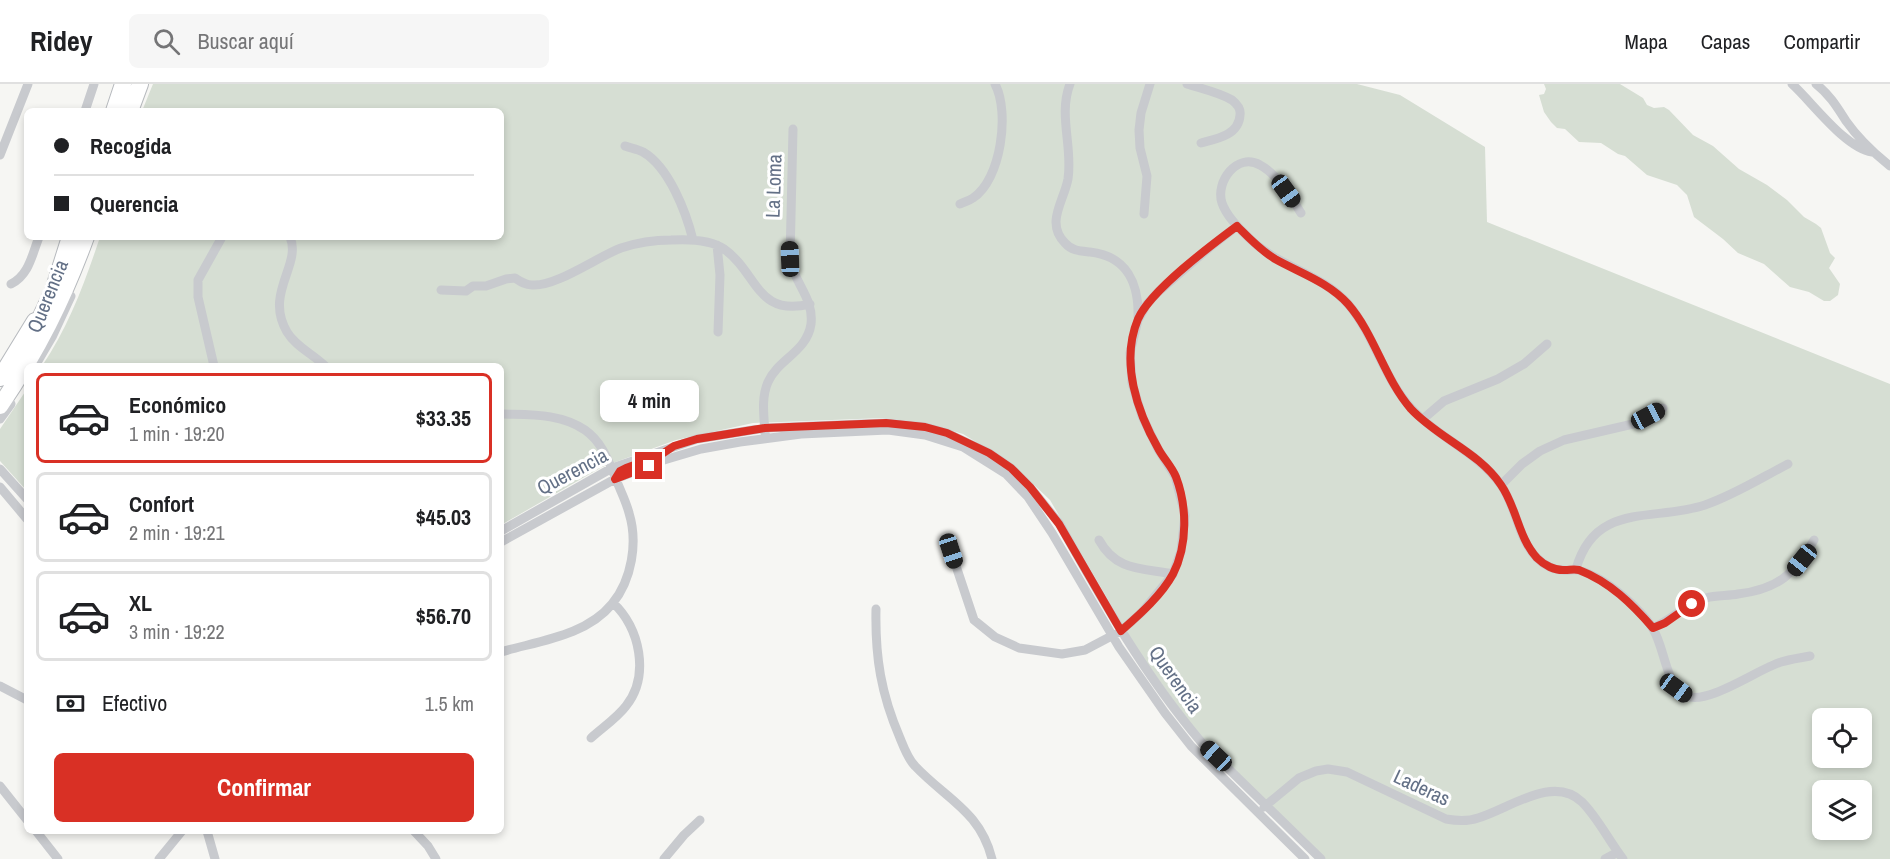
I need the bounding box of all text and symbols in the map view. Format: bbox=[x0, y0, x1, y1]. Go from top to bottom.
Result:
search box bbox=[129, 14, 549, 68]
text: Ridey bbox=[30, 22, 93, 60]
icon: search bbox=[150, 25, 183, 58]
text: Buscar aquí bbox=[198, 26, 294, 56]
text: Mapa bbox=[1625, 27, 1668, 56]
text: Capas bbox=[1701, 27, 1750, 56]
text: Compartir bbox=[1783, 27, 1860, 56]
text: Recogida bbox=[90, 131, 171, 161]
street label: La Loma bbox=[758, 154, 788, 218]
car bbox=[1268, 171, 1304, 211]
text: Querencia bbox=[90, 189, 178, 219]
car bbox=[780, 241, 800, 277]
street label: Querencia bbox=[20, 255, 74, 337]
callout: 4 min bbox=[600, 379, 698, 421]
text: 4 min bbox=[628, 387, 671, 414]
text: Económico bbox=[129, 390, 226, 420]
icon: car bbox=[57, 391, 111, 445]
car bbox=[1628, 400, 1668, 432]
text: $33.35 bbox=[416, 403, 471, 433]
text: 1 min · 19:20 bbox=[129, 420, 225, 447]
street label: Querencia bbox=[532, 441, 612, 501]
route end bbox=[635, 452, 662, 479]
text: Confort bbox=[129, 489, 194, 519]
icon: car bbox=[57, 490, 111, 544]
text: $45.03 bbox=[416, 502, 471, 532]
text: 2 min · 19:21 bbox=[129, 519, 225, 546]
car bbox=[937, 531, 965, 571]
car bbox=[1784, 540, 1820, 580]
text: XL bbox=[129, 588, 152, 618]
icon: car bbox=[57, 589, 111, 643]
route start bbox=[1678, 590, 1705, 617]
text: $56.70 bbox=[416, 601, 471, 631]
text: 3 min · 19:22 bbox=[129, 618, 225, 645]
street label: Querencia bbox=[1143, 640, 1209, 718]
car bbox=[1656, 670, 1696, 706]
icon: cash bbox=[54, 687, 87, 720]
text: Efectivo bbox=[102, 688, 167, 718]
text: 1.5 km bbox=[425, 690, 474, 717]
map controls bbox=[1812, 708, 1872, 840]
button: locate bbox=[1812, 708, 1872, 768]
car bbox=[1197, 737, 1235, 775]
button: Confirmar bbox=[54, 753, 474, 822]
street label: Laderas bbox=[1389, 762, 1455, 812]
button: layers bbox=[1812, 780, 1872, 840]

